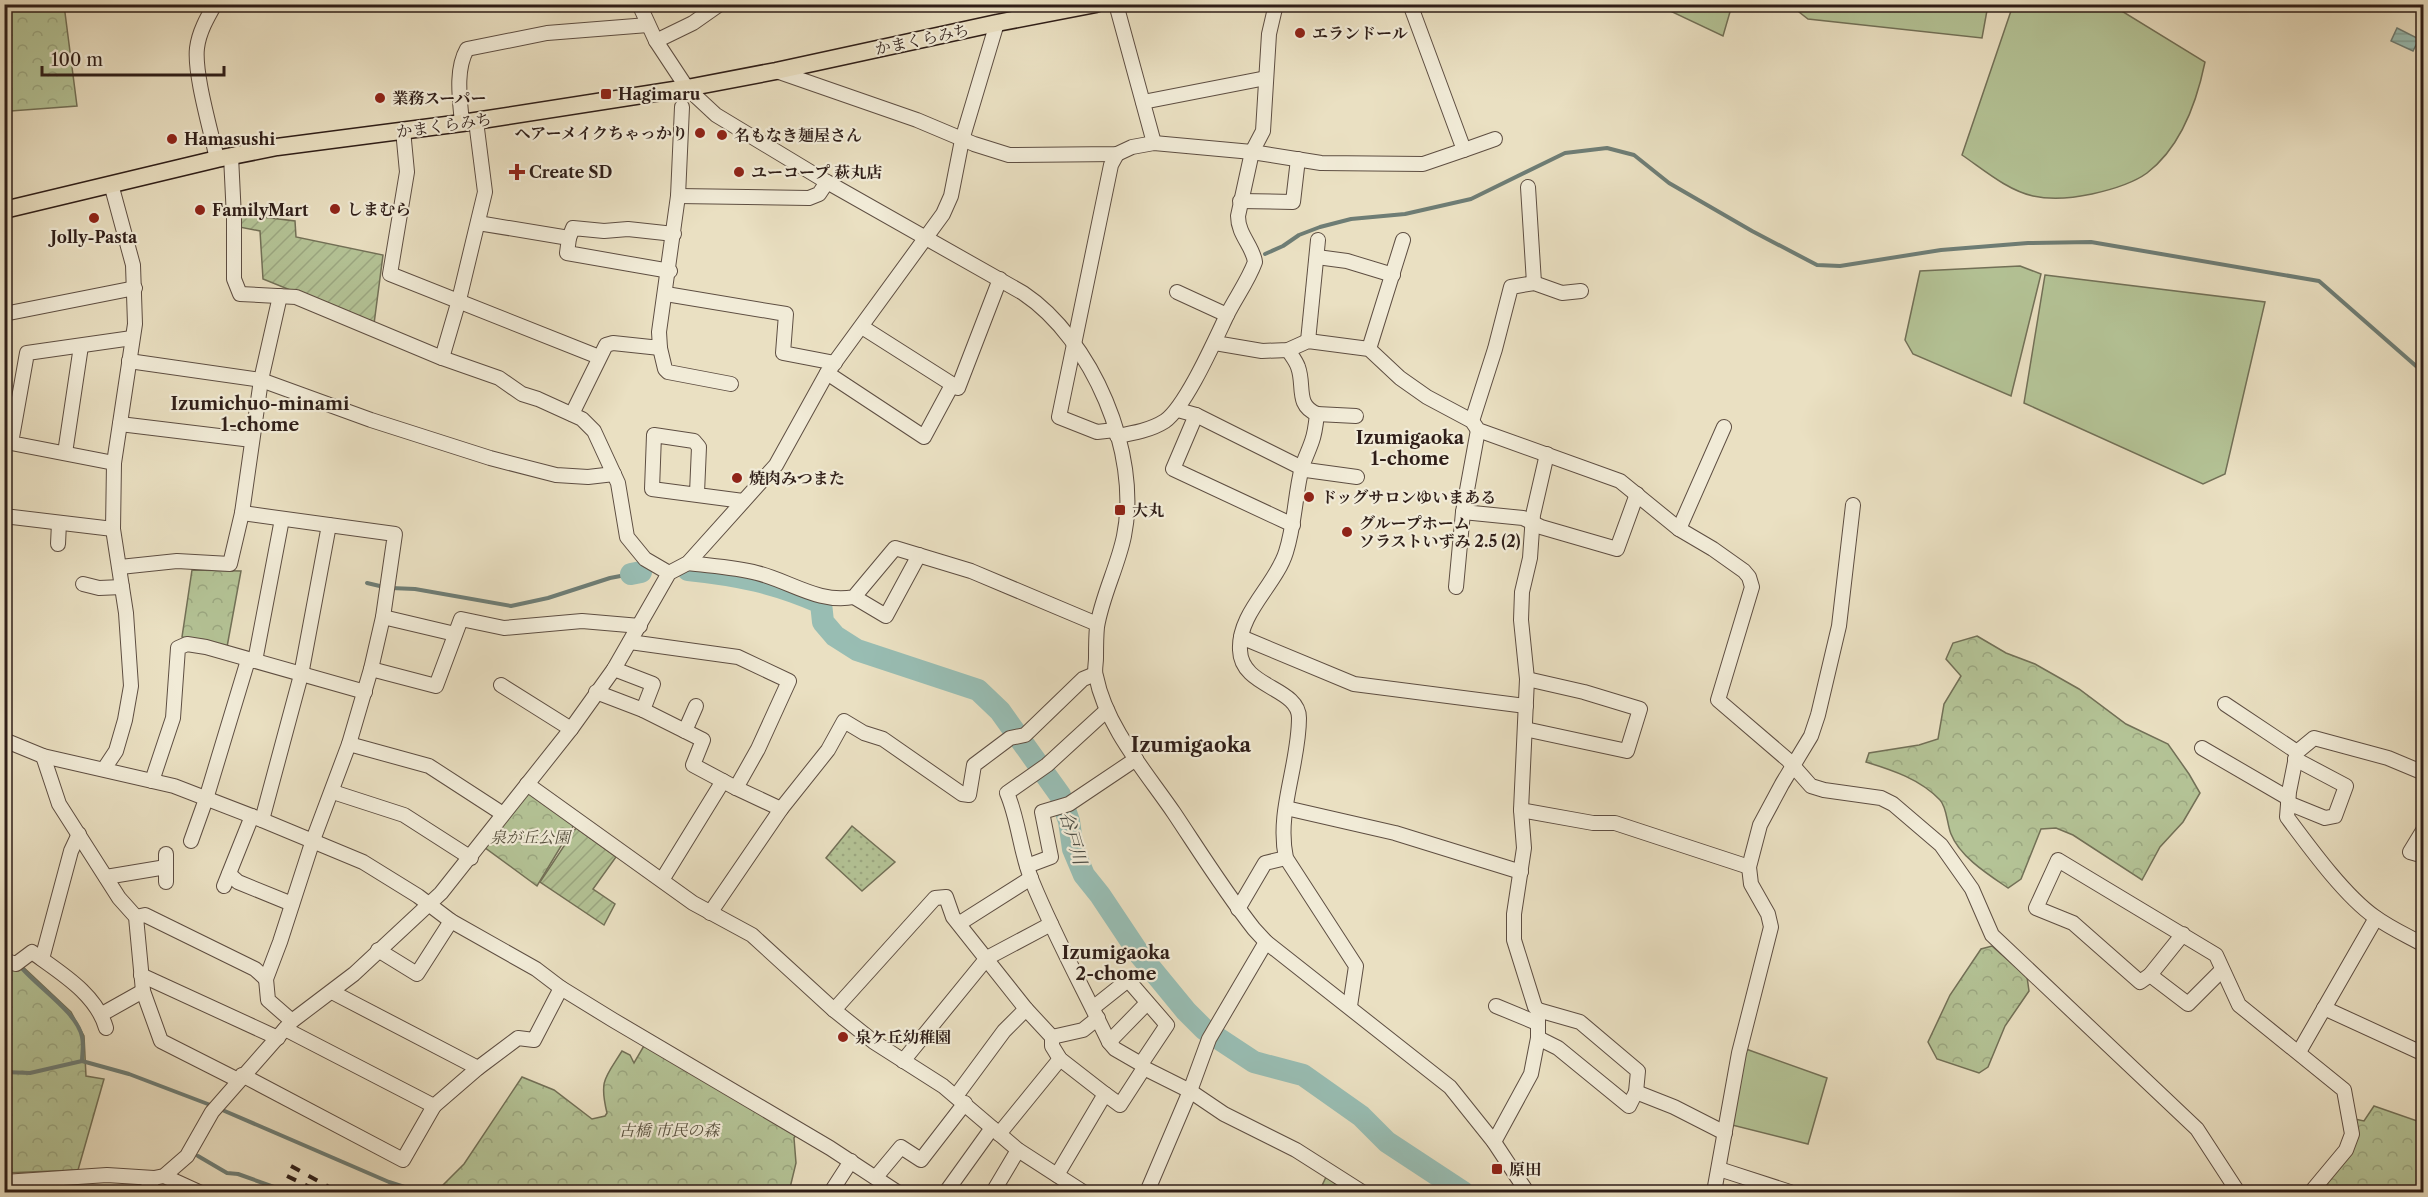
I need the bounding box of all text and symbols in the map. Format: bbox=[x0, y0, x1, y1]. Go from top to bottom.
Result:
street label: かまくらみち bbox=[873, 19, 971, 59]
place label: エランドール bbox=[1312, 23, 1408, 43]
marker: エランドール bbox=[1293, 26, 1307, 40]
scale bar bbox=[42, 39, 224, 77]
text: 100 m bbox=[51, 49, 103, 71]
place label: Hagimaru bbox=[618, 84, 701, 104]
marker: Hagimaru bbox=[599, 87, 613, 101]
place label: 業務スーパー bbox=[392, 88, 486, 108]
marker: 業務スーパー bbox=[373, 91, 387, 105]
street label: かまくらみち bbox=[395, 108, 493, 142]
place label: ヘアーメイクちゃっかり bbox=[514, 123, 688, 143]
place label: 名もなき麺屋さん bbox=[734, 125, 862, 145]
marker: ヘアーメイクちゃっかり bbox=[693, 126, 707, 140]
marker: 名もなき麺屋さん bbox=[715, 128, 729, 142]
place label: Hamasushi bbox=[184, 129, 275, 149]
marker: Hamasushi bbox=[165, 132, 179, 146]
place label: Create SD bbox=[529, 162, 613, 182]
place label: ユーコープ 萩丸店 bbox=[751, 162, 882, 182]
marker: Create SD bbox=[510, 165, 524, 179]
marker: ユーコープ 萩丸店 bbox=[732, 165, 746, 179]
place label: しまむら bbox=[347, 199, 411, 219]
place label: FamilyMart bbox=[212, 200, 309, 220]
marker: しまむら bbox=[328, 202, 342, 216]
marker: FamilyMart bbox=[193, 203, 207, 217]
marker: Jolly-Pasta bbox=[87, 211, 101, 225]
place label: Jolly-Pasta bbox=[48, 227, 138, 247]
district label: Izumichuo-minami 1-chome bbox=[170, 393, 350, 436]
district label: Izumigaoka 1-chome bbox=[1356, 427, 1465, 470]
place label: 焼肉みつまた bbox=[749, 468, 845, 488]
marker: 焼肉みつまた bbox=[730, 471, 744, 485]
place label: ドッグサロンゆいまある bbox=[1321, 487, 1496, 507]
marker: ドッグサロンゆいまある bbox=[1302, 490, 1316, 504]
place label: 大丸 bbox=[1132, 500, 1164, 520]
marker: 大丸 bbox=[1113, 503, 1127, 517]
place label: グループホーム ソラストいずみ 2.5 (2) bbox=[1359, 513, 1521, 551]
marker: グループホーム ソラストいずみ 2.5 (2) bbox=[1340, 525, 1354, 539]
district label: Izumigaoka bbox=[1131, 733, 1252, 757]
water label: 谷戸川 bbox=[1055, 809, 1092, 869]
park label: 泉が丘公園 bbox=[490, 827, 573, 847]
district label: Izumigaoka 2-chome bbox=[1062, 942, 1171, 985]
place label: 泉ケ丘幼稚園 bbox=[855, 1027, 951, 1047]
marker: 泉ケ丘幼稚園 bbox=[836, 1030, 850, 1044]
park label: 古橋 市民の森 bbox=[619, 1120, 721, 1140]
place label: 原田 bbox=[1509, 1159, 1541, 1179]
marker: 原田 bbox=[1490, 1162, 1504, 1176]

